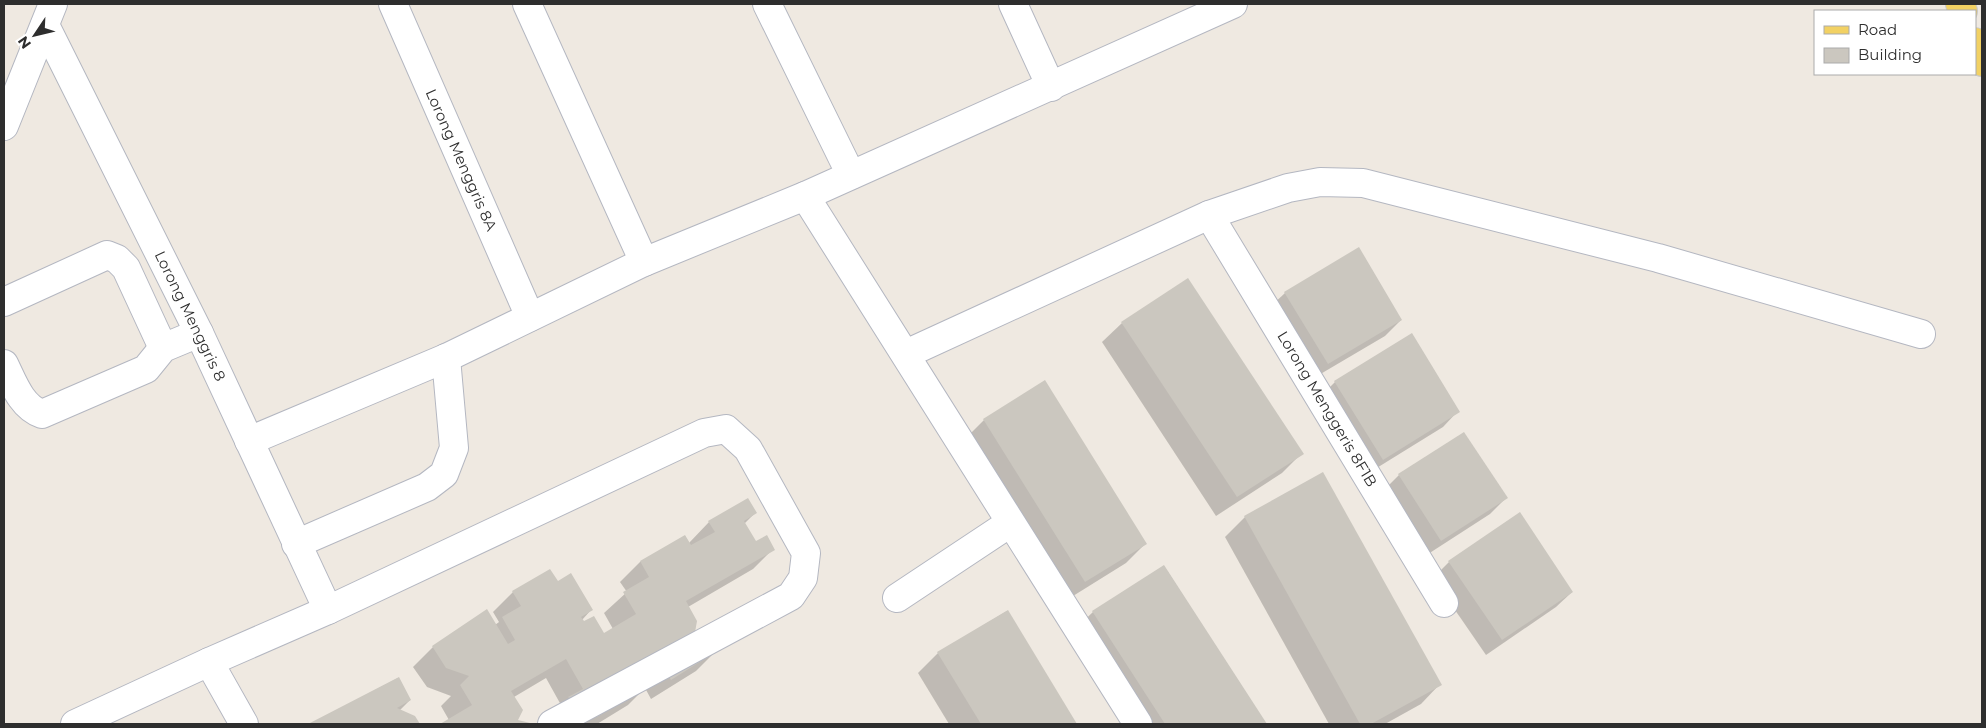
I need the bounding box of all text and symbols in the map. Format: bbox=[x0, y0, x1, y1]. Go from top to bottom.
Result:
north arrow bbox=[10, 10, 60, 60]
legend bbox=[1814, 10, 1976, 75]
text: Road bbox=[1858, 20, 1897, 39]
text: N bbox=[14, 33, 35, 52]
text: Building bbox=[1858, 45, 1922, 64]
street label: Lorong Menggris 8A bbox=[422, 86, 501, 234]
street label: Lorong Menggris 8 bbox=[151, 248, 230, 384]
street label: Lorong Menggeris 8F1B bbox=[1273, 328, 1381, 490]

